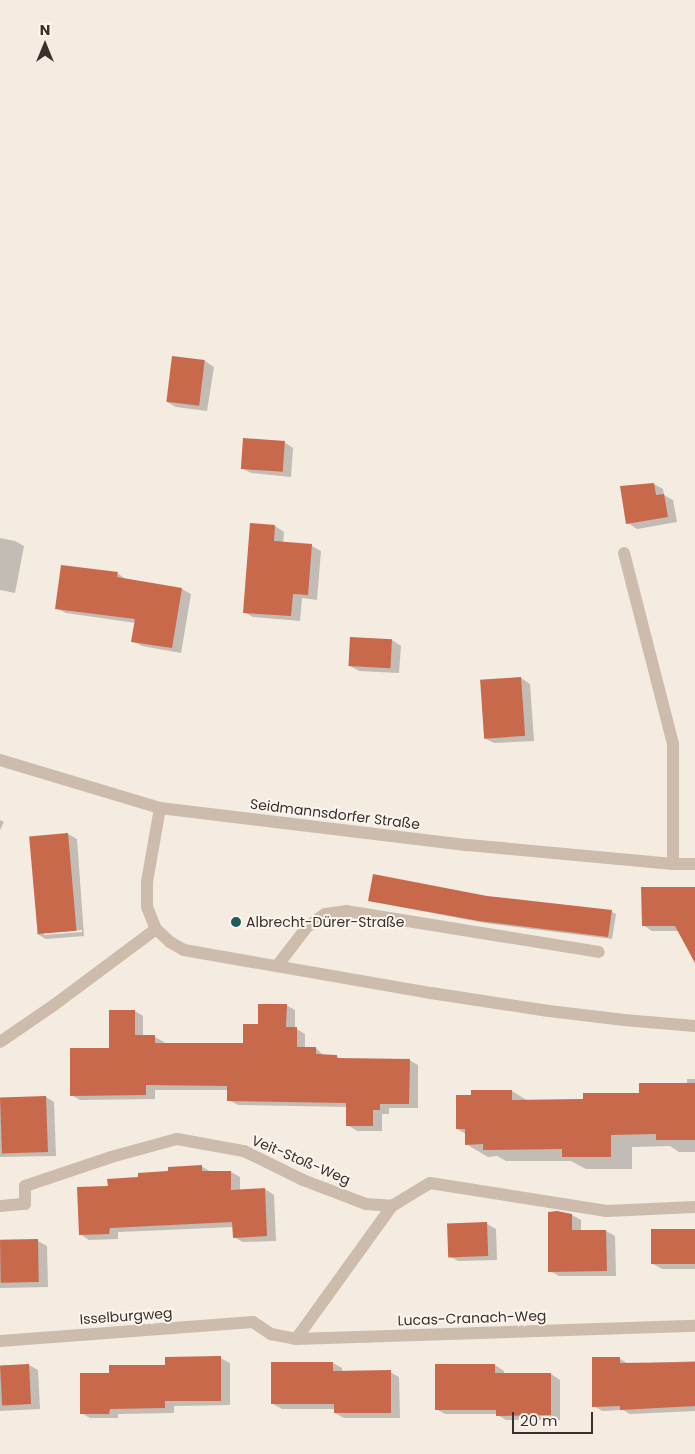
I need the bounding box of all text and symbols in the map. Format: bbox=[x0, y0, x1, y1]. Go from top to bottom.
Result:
north arrow bbox=[20, 20, 70, 70]
text: N bbox=[40, 20, 50, 40]
street label: Seidmannsdorfer Straße bbox=[249, 795, 421, 833]
place label: Albrecht-Dürer-Straße bbox=[246, 914, 404, 930]
marker: Albrecht-Dürer-Straße bbox=[230, 916, 242, 928]
street label: Veit-Stoß-Weg bbox=[249, 1132, 353, 1188]
street label: Isselburgweg bbox=[79, 1304, 173, 1328]
street label: Lucas-Cranach-Weg bbox=[397, 1307, 547, 1329]
scale bar bbox=[515, 1402, 596, 1434]
text: 20 m bbox=[520, 1410, 558, 1431]

